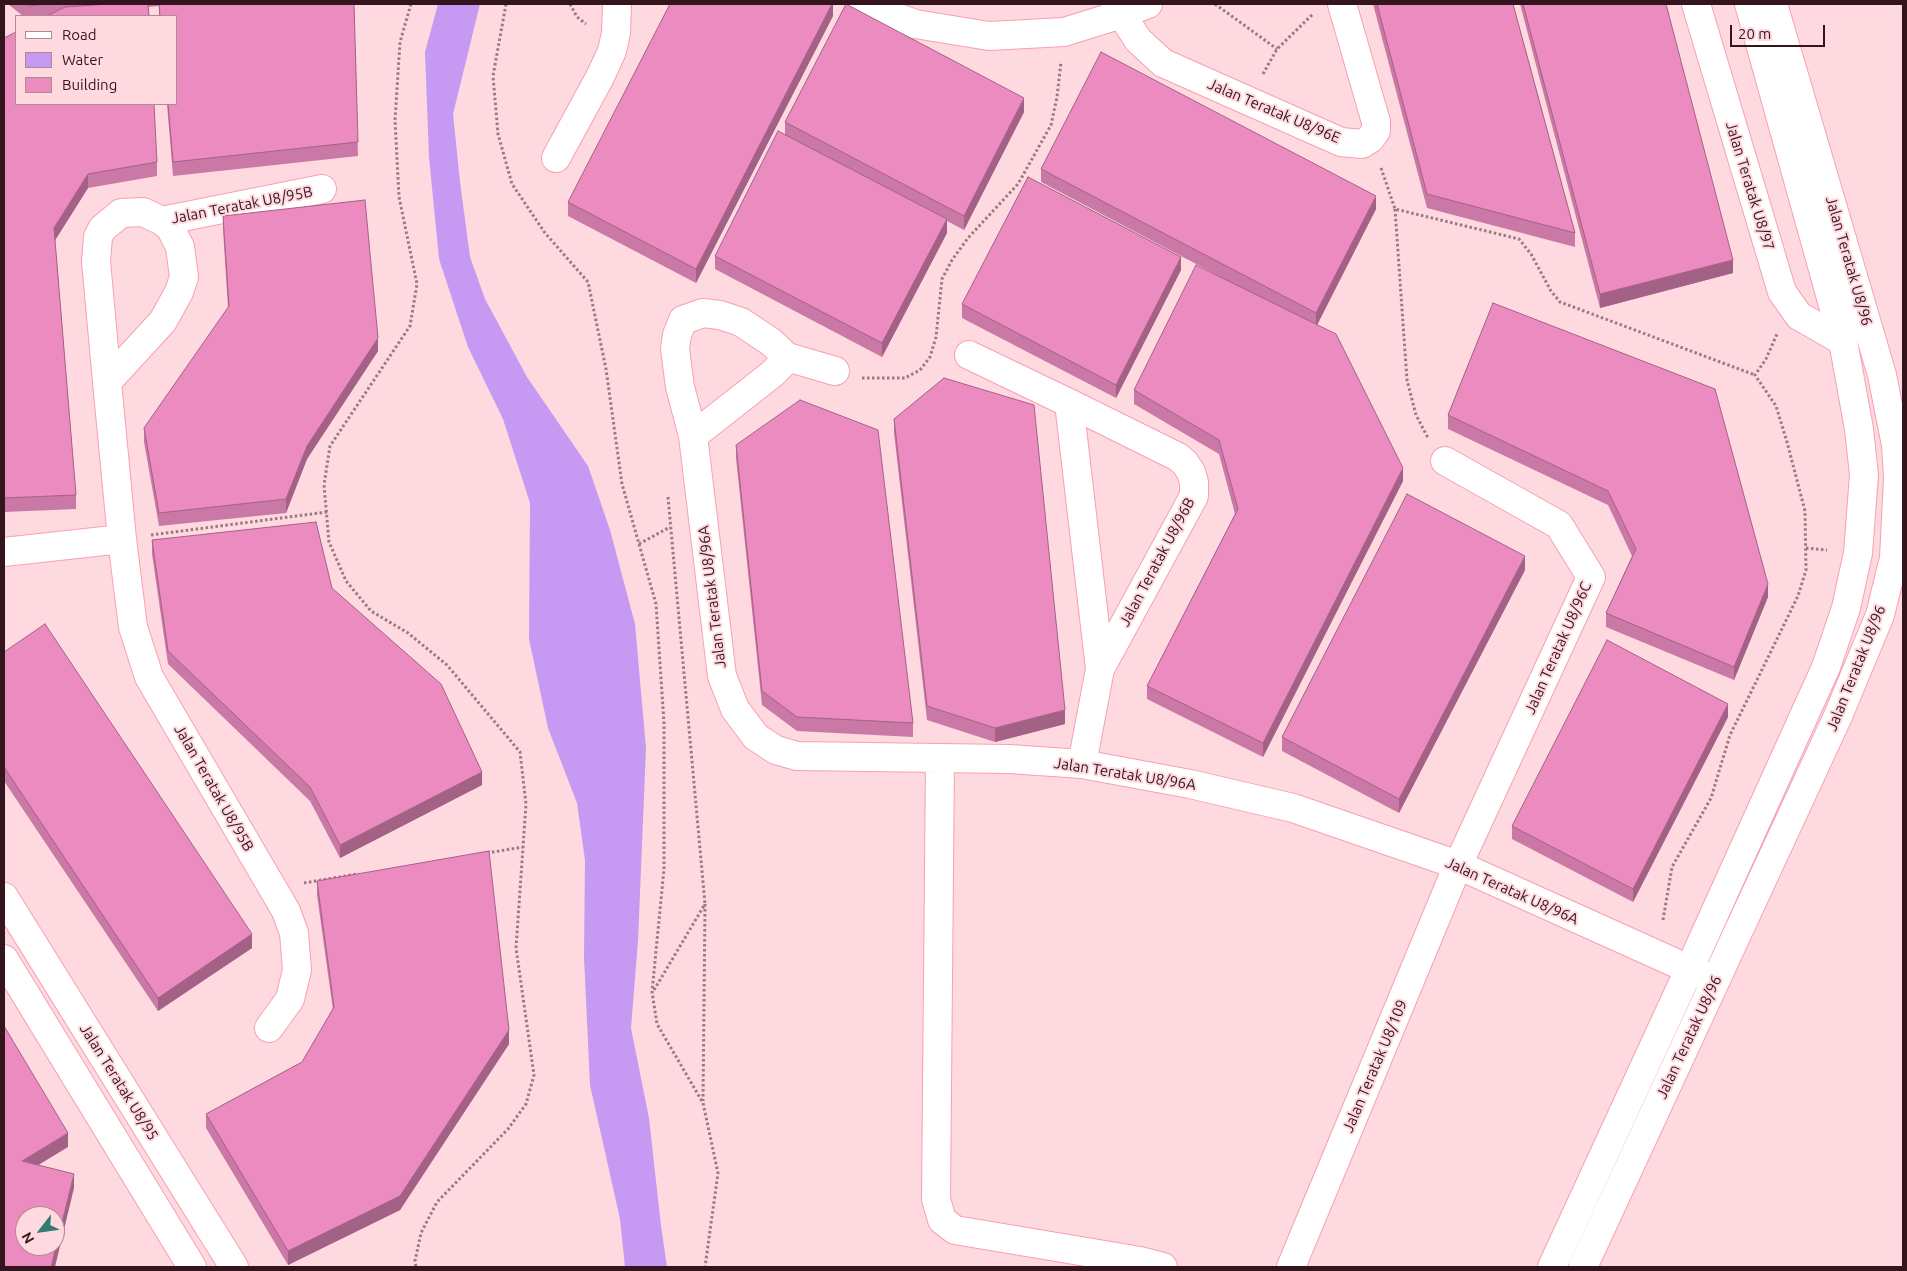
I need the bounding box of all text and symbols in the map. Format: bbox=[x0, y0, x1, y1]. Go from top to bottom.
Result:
legend bbox=[15, 15, 178, 105]
scale bar bbox=[1732, 15, 1827, 47]
text: 20 m bbox=[1738, 25, 1771, 42]
text: Road bbox=[62, 26, 97, 43]
text: Water bbox=[62, 51, 103, 68]
street label: Jalan Teratak U8/96E bbox=[1205, 75, 1343, 147]
text: Building bbox=[62, 76, 117, 93]
street label: Jalan Teratak U8/97 bbox=[1722, 119, 1778, 253]
street label: Jalan Teratak U8/95B bbox=[170, 182, 314, 228]
street label: Jalan Teratak U8/96 bbox=[1822, 194, 1876, 328]
street label: Jalan Teratak U8/96B bbox=[1115, 495, 1199, 629]
street label: Jalan Teratak U8/96A bbox=[694, 525, 730, 669]
street label: Jalan Teratak U8/96C bbox=[1521, 579, 1595, 717]
street label: Jalan Teratak U8/96 bbox=[1823, 603, 1889, 733]
street label: Jalan Teratak U8/95B bbox=[170, 721, 258, 855]
street label: Jalan Teratak U8/96A bbox=[1053, 754, 1197, 794]
street label: Jalan Teratak U8/96A bbox=[1443, 854, 1581, 928]
street label: Jalan Teratak U8/96 bbox=[1653, 973, 1725, 1101]
street label: Jalan Teratak U8/109 bbox=[1339, 997, 1411, 1135]
street label: Jalan Teratak U8/95 bbox=[76, 1021, 162, 1143]
north arrow bbox=[15, 1206, 65, 1256]
text: N bbox=[18, 1229, 37, 1247]

